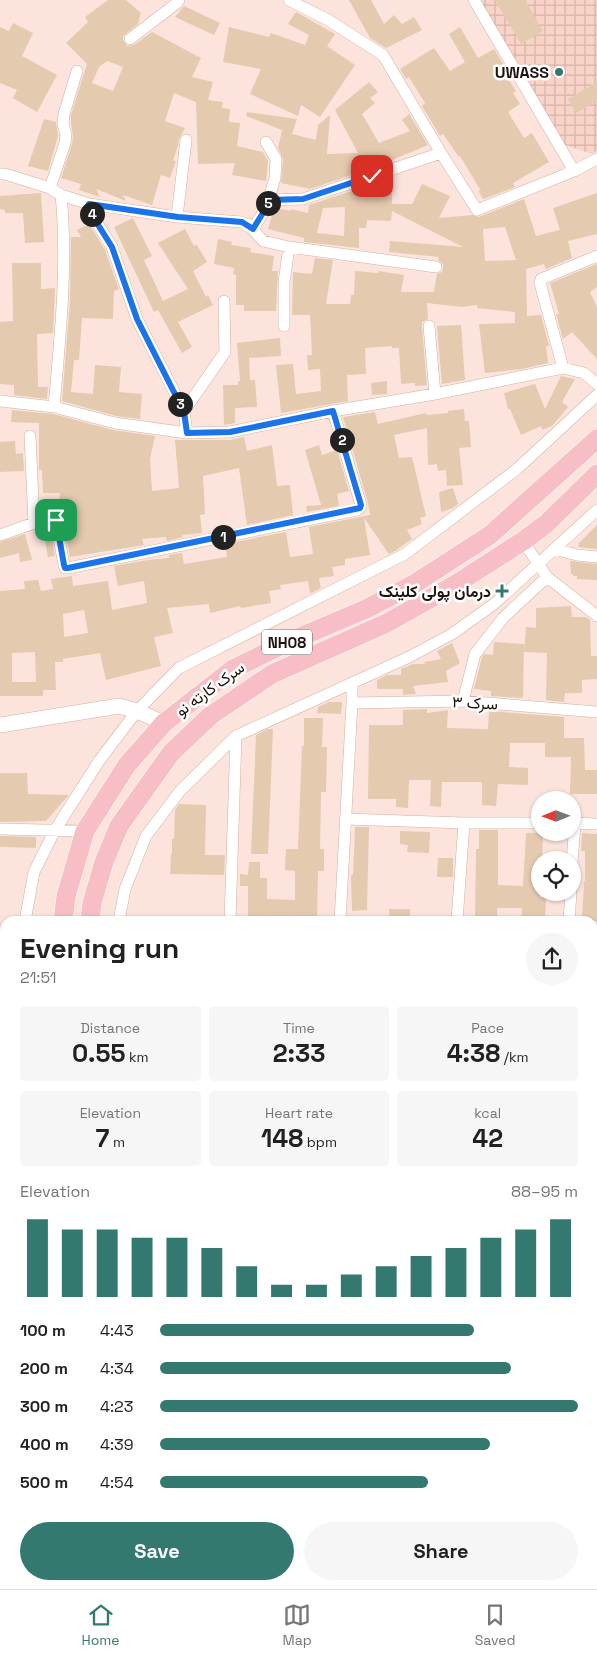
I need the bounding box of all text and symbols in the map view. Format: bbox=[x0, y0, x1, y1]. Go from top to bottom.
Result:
place label: UWASS bbox=[495, 62, 549, 83]
marker: UWASS bbox=[553, 66, 565, 78]
pin bbox=[351, 155, 393, 197]
icon: check bbox=[358, 162, 386, 190]
pin: 5 bbox=[256, 190, 280, 216]
text: 5 bbox=[264, 194, 273, 212]
pin: 4 bbox=[80, 202, 104, 226]
text: 4 bbox=[88, 205, 97, 223]
pin: 3 bbox=[168, 392, 192, 416]
text: 3 bbox=[176, 395, 185, 413]
pin: 2 bbox=[330, 428, 354, 452]
text: 2 bbox=[338, 431, 347, 449]
pin bbox=[35, 499, 77, 541]
icon: arrive bbox=[42, 506, 70, 534]
pin: 1 bbox=[210, 524, 236, 550]
text: 1 bbox=[220, 528, 227, 546]
place label: درمان پولی کلینک bbox=[379, 581, 491, 603]
marker: درمان پولی کلینک bbox=[495, 584, 509, 598]
road number: NH08 bbox=[262, 630, 312, 654]
street label: سرک کارته نو bbox=[171, 657, 249, 721]
street label: سرک ۳ bbox=[451, 691, 499, 715]
north arrow bbox=[531, 791, 581, 841]
map controls bbox=[531, 791, 581, 901]
button: locate bbox=[531, 851, 581, 901]
text: Evening run bbox=[20, 930, 179, 966]
button: share bbox=[526, 933, 578, 985]
text: 21:51 bbox=[20, 967, 56, 988]
text: Distance bbox=[81, 1019, 140, 1037]
text: Time bbox=[283, 1019, 315, 1037]
text: Pace bbox=[471, 1019, 504, 1037]
text: 0.55 bbox=[72, 1037, 125, 1069]
text: 2:33 bbox=[273, 1037, 325, 1069]
text: 4:38 bbox=[447, 1037, 500, 1069]
text: km bbox=[125, 1048, 149, 1066]
text: /km bbox=[500, 1048, 529, 1066]
text: Elevation bbox=[80, 1104, 141, 1122]
text: Heart rate bbox=[265, 1104, 333, 1122]
text: kcal bbox=[474, 1104, 501, 1122]
text: 7 bbox=[96, 1122, 109, 1154]
text: 148 bbox=[261, 1122, 303, 1154]
text: 42 bbox=[472, 1122, 503, 1154]
text: m bbox=[109, 1133, 125, 1151]
text: bpm bbox=[303, 1133, 337, 1151]
text: Elevation bbox=[20, 1181, 90, 1202]
text: 88–95 m bbox=[511, 1181, 578, 1202]
text: 100 m bbox=[20, 1320, 66, 1341]
text: 4:43 bbox=[100, 1320, 134, 1341]
text: 200 m bbox=[20, 1358, 68, 1379]
text: 4:34 bbox=[100, 1358, 134, 1379]
text: 300 m bbox=[20, 1396, 68, 1417]
text: 4:23 bbox=[100, 1396, 133, 1417]
text: 400 m bbox=[20, 1434, 69, 1455]
text: 4:39 bbox=[100, 1434, 134, 1455]
text: 500 m bbox=[20, 1472, 68, 1493]
text: 4:54 bbox=[100, 1472, 134, 1493]
button: Save bbox=[20, 1522, 294, 1580]
button: Share bbox=[304, 1522, 578, 1580]
tab: Home bbox=[81, 1601, 120, 1649]
tab: Map bbox=[283, 1601, 312, 1649]
tab: Saved bbox=[475, 1601, 516, 1649]

